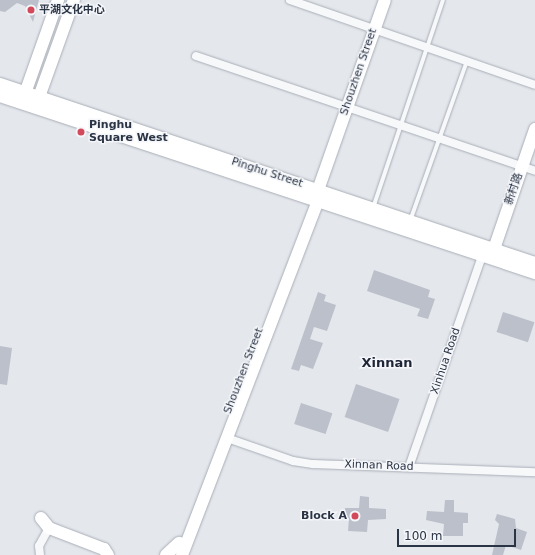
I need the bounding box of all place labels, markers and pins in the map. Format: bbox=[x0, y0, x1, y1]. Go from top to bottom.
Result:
place label: 平湖文化中心 bbox=[39, 3, 105, 17]
marker: 平湖文化中心 bbox=[26, 5, 36, 15]
place label: Pinghu Square West bbox=[89, 119, 168, 145]
marker: Pinghu Square West bbox=[76, 127, 86, 137]
place label: Block A bbox=[301, 509, 347, 523]
marker: Block A bbox=[350, 511, 360, 521]

